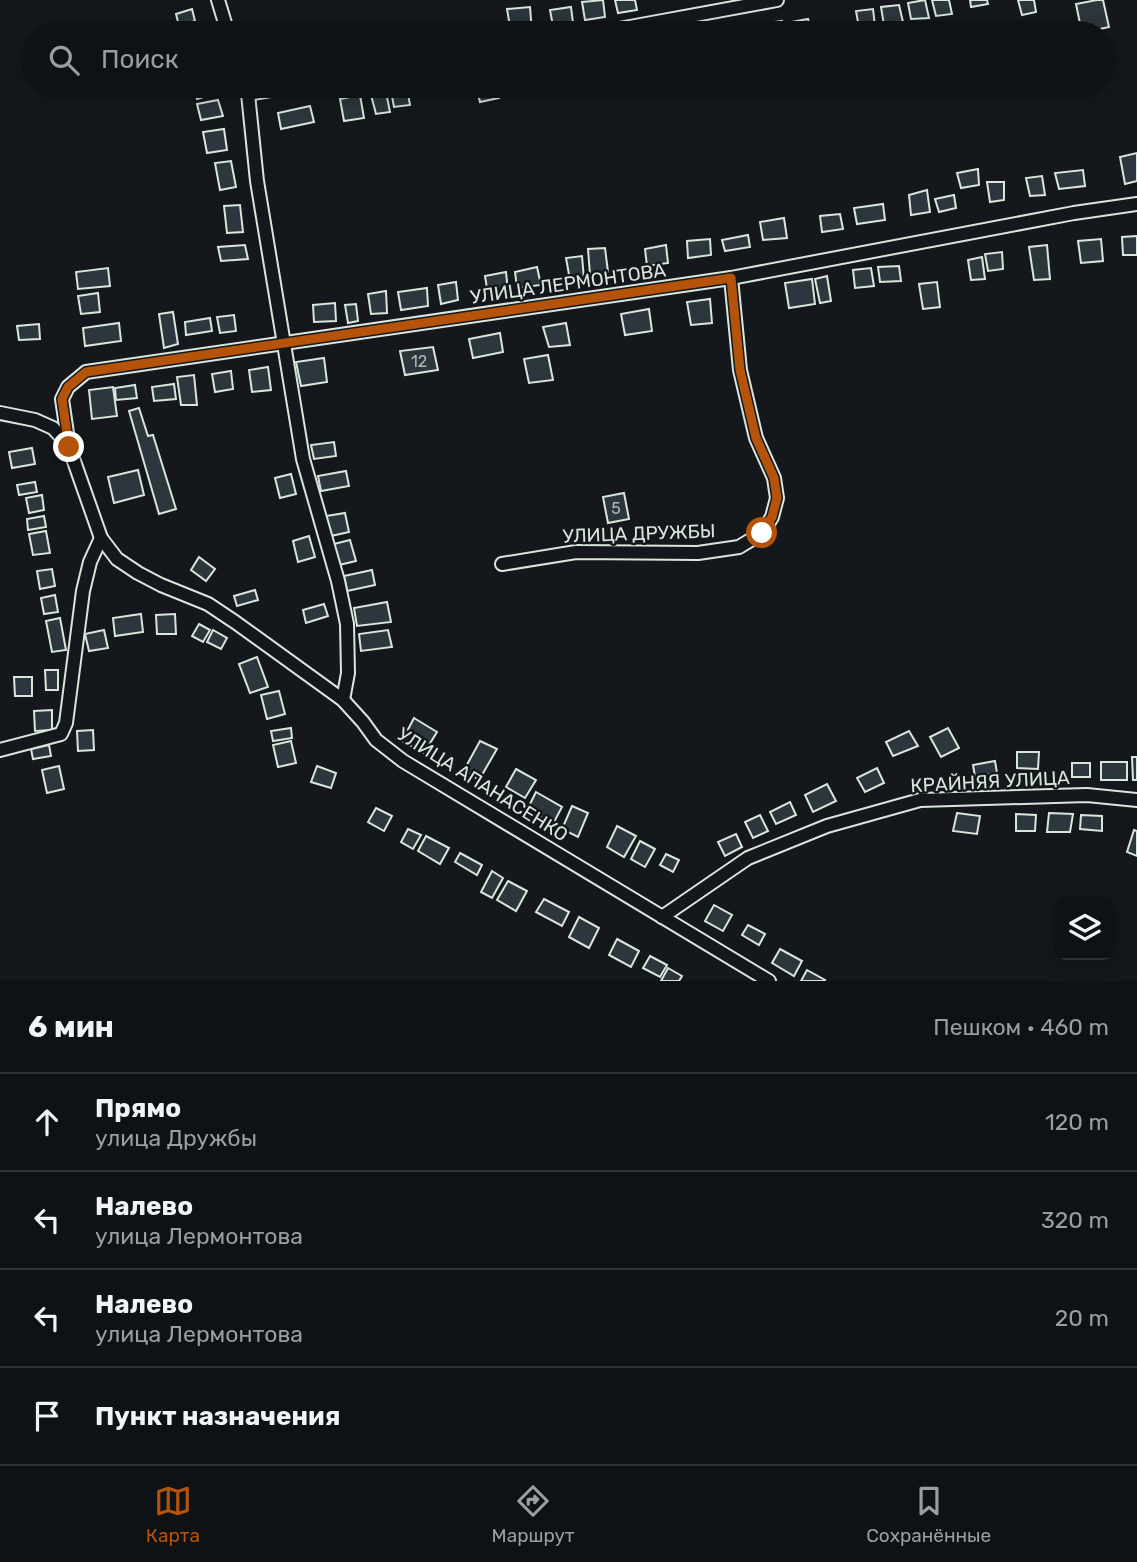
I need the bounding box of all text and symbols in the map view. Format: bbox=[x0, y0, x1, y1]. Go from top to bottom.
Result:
search box bbox=[21, 21, 1116, 98]
icon: search bbox=[45, 41, 83, 79]
text: Поиск bbox=[101, 44, 179, 75]
street label: УЛИЦА ЛЕРМОНТОВА bbox=[469, 258, 668, 309]
house number: 12 bbox=[411, 352, 427, 371]
route end bbox=[53, 431, 84, 462]
house number: 5 bbox=[611, 499, 621, 518]
route start bbox=[746, 517, 777, 548]
street label: УЛИЦА ДРУЖБЫ bbox=[562, 519, 716, 548]
street label: УЛИЦА АПАНАСЕНКО bbox=[393, 723, 572, 846]
street label: КРАЙНЯЯ УЛИЦА bbox=[910, 766, 1070, 797]
map controls bbox=[1053, 897, 1116, 960]
button: layers bbox=[1053, 897, 1116, 960]
text: 6 мин bbox=[28, 1009, 114, 1045]
text: Пешком · 460 m bbox=[933, 1013, 1109, 1041]
text: Прямо bbox=[95, 1093, 181, 1124]
icon: ahead bbox=[28, 1103, 66, 1141]
text: 120 m bbox=[1045, 1108, 1109, 1136]
text: улица Дружбы bbox=[95, 1124, 257, 1152]
text: Налево bbox=[95, 1191, 193, 1222]
icon: left bbox=[28, 1201, 66, 1239]
text: 320 m bbox=[1041, 1206, 1109, 1234]
text: улица Лермонтова bbox=[95, 1222, 303, 1250]
text: Налево bbox=[95, 1289, 193, 1320]
icon: left bbox=[28, 1299, 66, 1337]
text: 20 m bbox=[1055, 1304, 1109, 1332]
text: улица Лермонтова bbox=[95, 1320, 303, 1348]
icon: arrive bbox=[28, 1397, 66, 1435]
text: Пункт назначения bbox=[95, 1401, 340, 1432]
tab: Карта bbox=[146, 1482, 200, 1547]
tab: Маршрут bbox=[492, 1482, 575, 1547]
tab: Сохранённые bbox=[866, 1482, 991, 1547]

